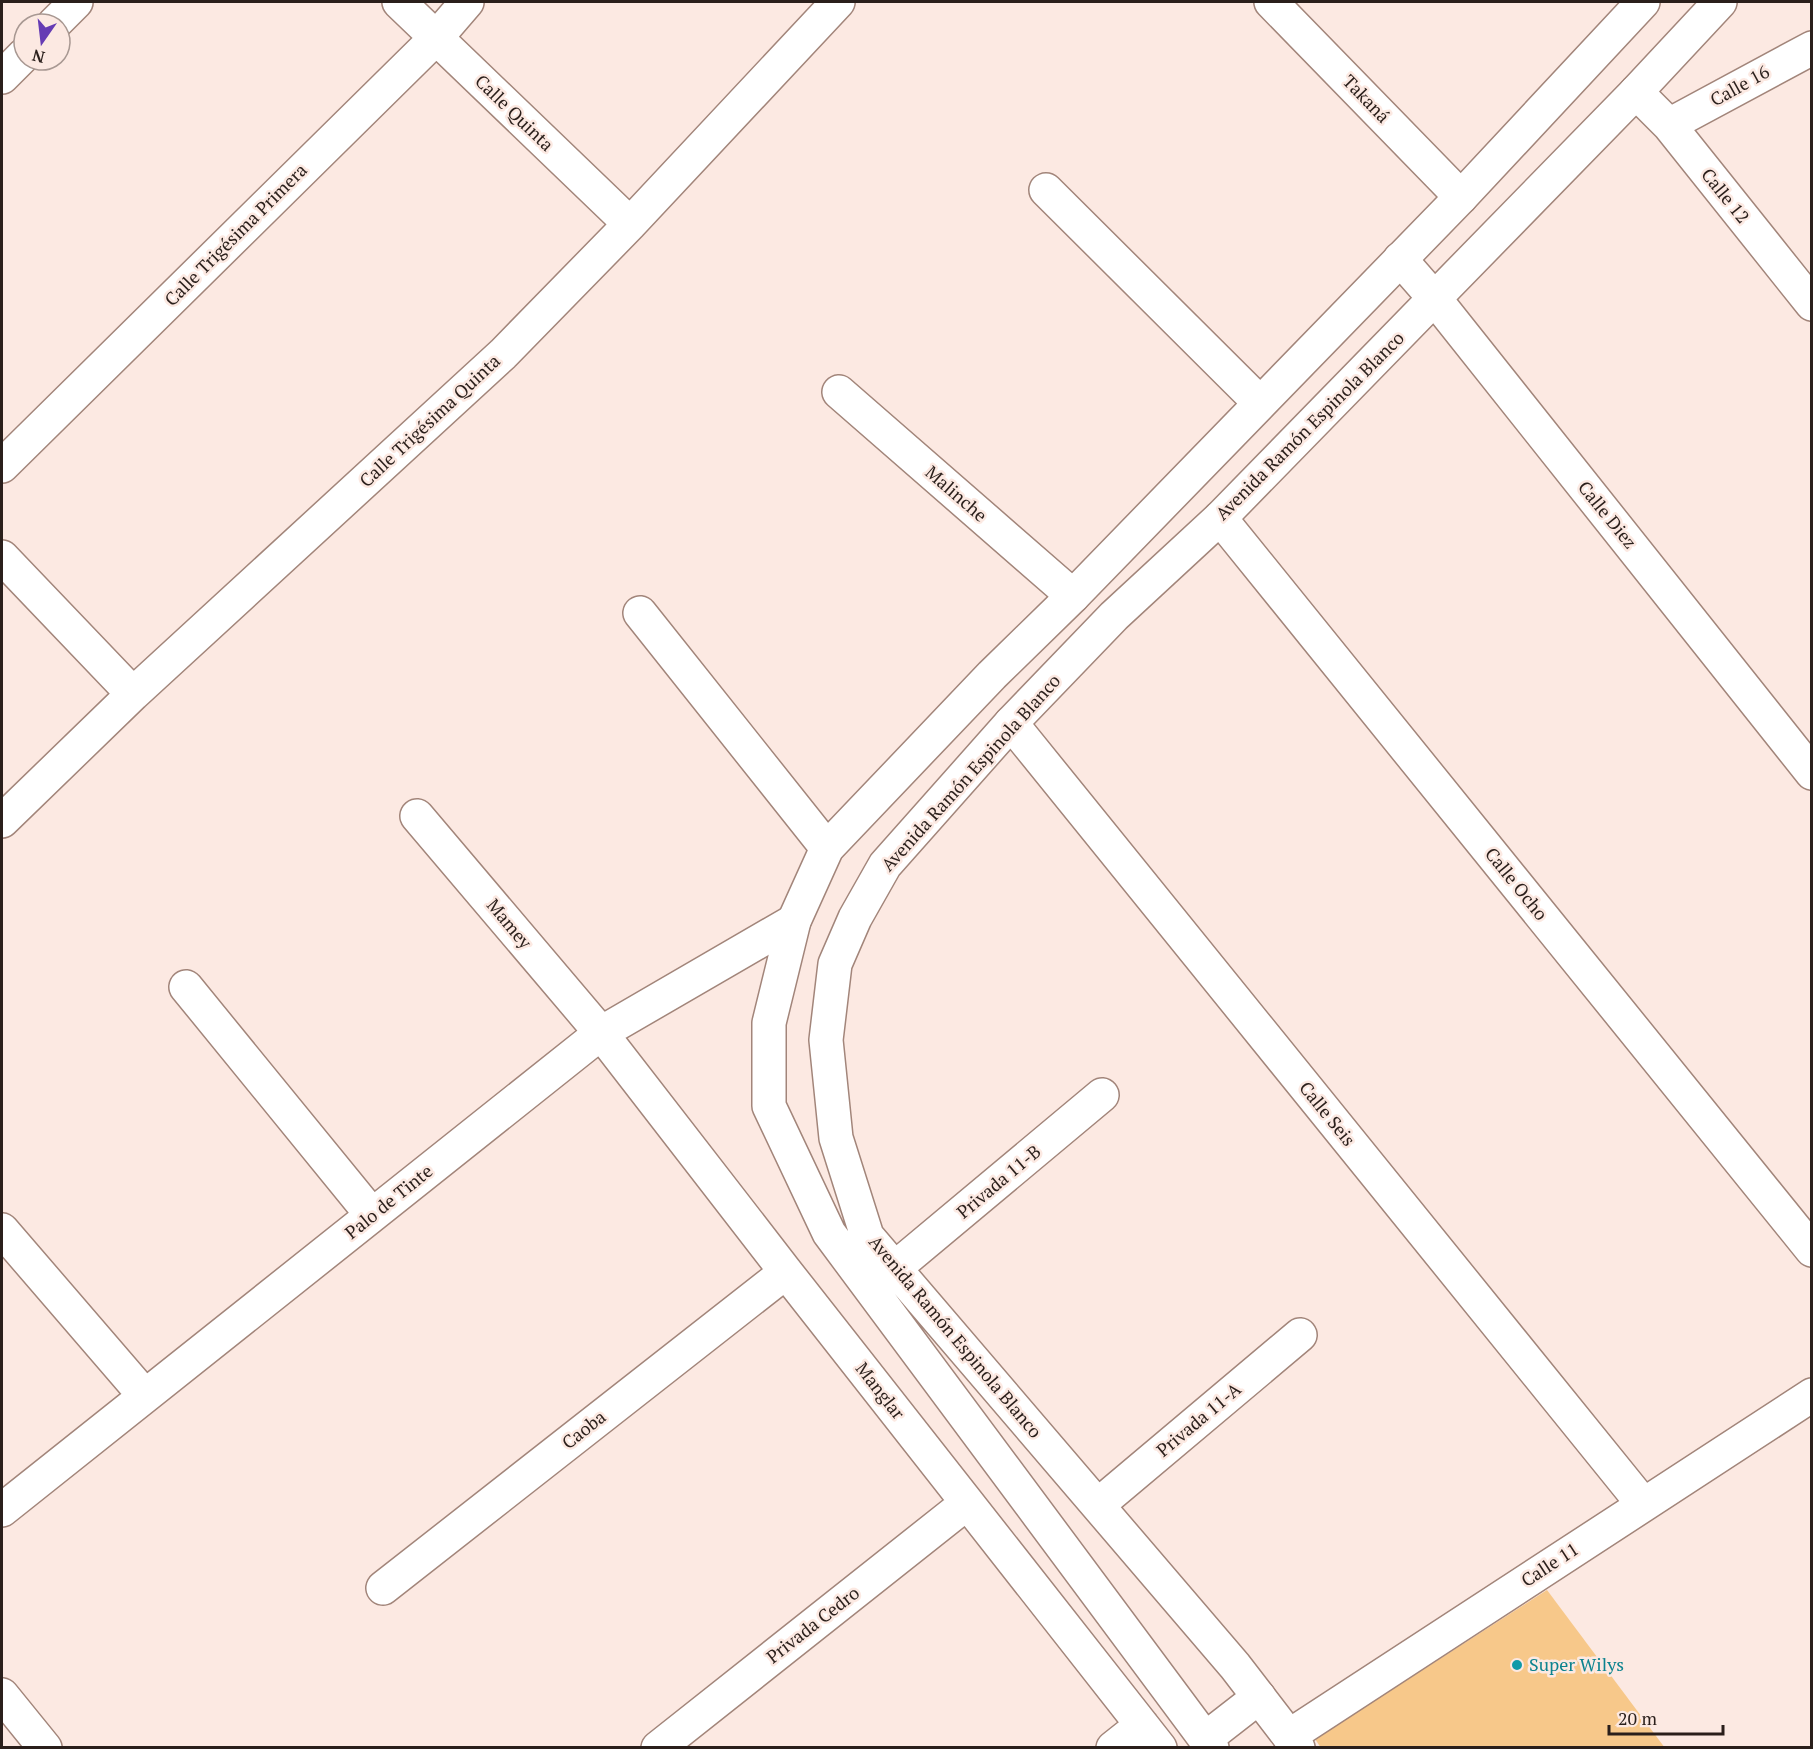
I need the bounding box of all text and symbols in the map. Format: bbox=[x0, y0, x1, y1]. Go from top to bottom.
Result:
north arrow bbox=[12, 12, 72, 72]
text: N bbox=[30, 44, 47, 69]
street label: Calle 16 bbox=[1706, 59, 1774, 111]
street label: Calle Quinta bbox=[470, 69, 559, 156]
street label: Takaná bbox=[1338, 69, 1395, 127]
street label: Calle Trigésima Primera bbox=[159, 158, 312, 311]
street label: Calle 12 bbox=[1696, 163, 1755, 228]
street label: Avenida Ramón Espinola Blanco bbox=[1210, 326, 1409, 525]
street label: Calle Trigésima Quinta bbox=[354, 349, 505, 492]
street label: Malinche bbox=[921, 460, 993, 527]
street label: Calle Diez bbox=[1573, 475, 1643, 553]
street label: Avenida Ramón Espinola Blanco bbox=[875, 669, 1065, 876]
street label: Calle Ocho bbox=[1480, 842, 1554, 925]
street label: Mamey bbox=[482, 893, 538, 954]
street label: Calle Seis bbox=[1294, 1076, 1361, 1151]
street label: Privada 11-B bbox=[951, 1139, 1045, 1223]
street label: Palo de Tinte bbox=[340, 1159, 437, 1244]
street label: Avenida Ramón Espinola Blanco bbox=[864, 1230, 1048, 1443]
street label: Manglar bbox=[851, 1357, 911, 1424]
street label: Privada 11-A bbox=[1151, 1376, 1246, 1462]
street label: Caoba bbox=[556, 1405, 610, 1454]
street label: Calle 11 bbox=[1516, 1537, 1583, 1592]
street label: Privada Cedro bbox=[761, 1580, 864, 1668]
place label: Super Wilys bbox=[1529, 1652, 1624, 1676]
marker: Super Wilys bbox=[1510, 1658, 1524, 1672]
scale bar bbox=[1609, 1698, 1723, 1736]
text: 20 m bbox=[1618, 1706, 1658, 1730]

